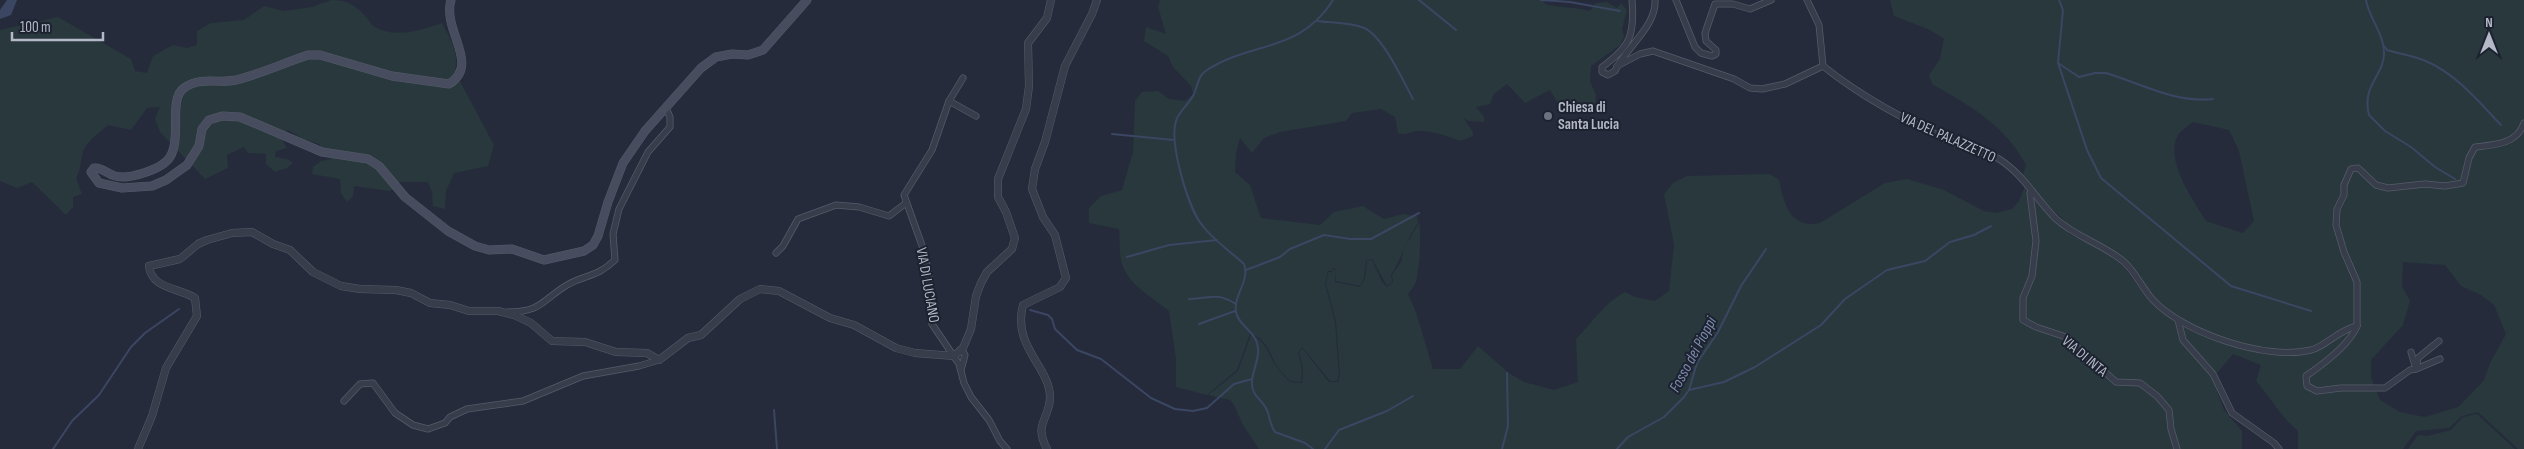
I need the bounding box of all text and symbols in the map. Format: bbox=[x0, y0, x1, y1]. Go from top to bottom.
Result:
scale bar bbox=[12, 10, 104, 42]
north arrow bbox=[2464, 10, 2514, 60]
text: N bbox=[2485, 14, 2493, 31]
text: 100 m bbox=[20, 18, 51, 37]
place label: Chiesa di Santa Lucia bbox=[1558, 98, 1619, 134]
street label: VIA DEL PALAZZETTO bbox=[1897, 108, 1999, 167]
marker: Chiesa di Santa Lucia bbox=[1542, 110, 1554, 122]
street label: VIA DI LUCIANO bbox=[912, 246, 943, 324]
water label: Fosso dei Pioppi bbox=[1666, 313, 1722, 396]
street label: VIA DI INTA bbox=[2058, 332, 2112, 381]

